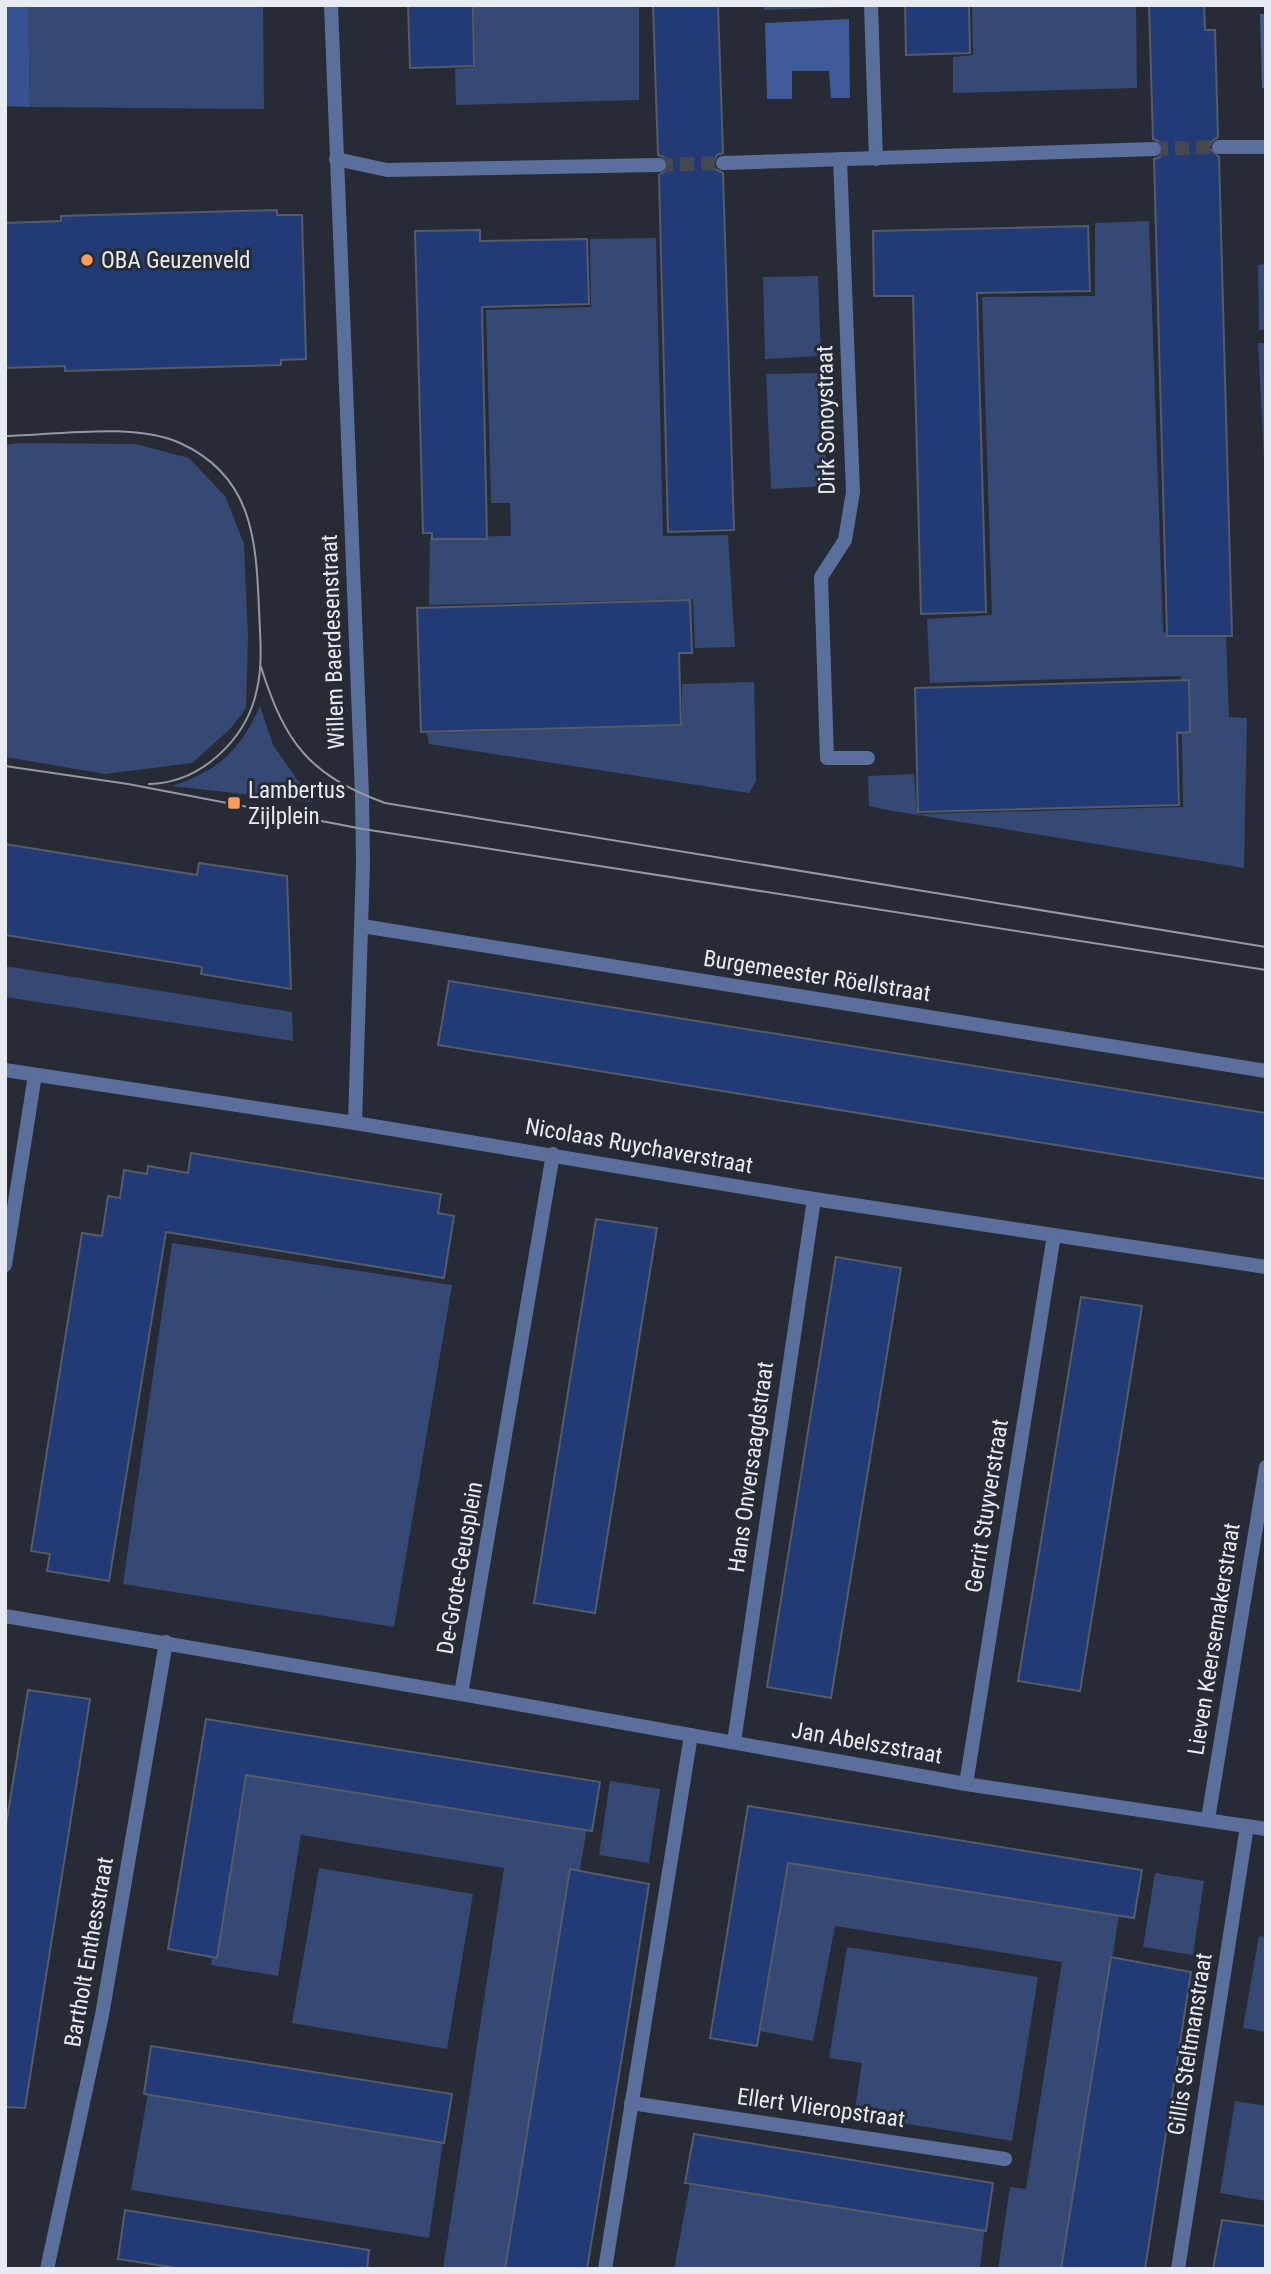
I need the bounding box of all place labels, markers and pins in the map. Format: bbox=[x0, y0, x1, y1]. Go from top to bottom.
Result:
place label: OBA Geuzenveld bbox=[101, 247, 250, 274]
marker: OBA Geuzenveld bbox=[79, 252, 95, 268]
place label: Lambertus Zijlplein bbox=[248, 777, 345, 830]
marker: Lambertus Zijlplein bbox=[226, 795, 242, 811]

